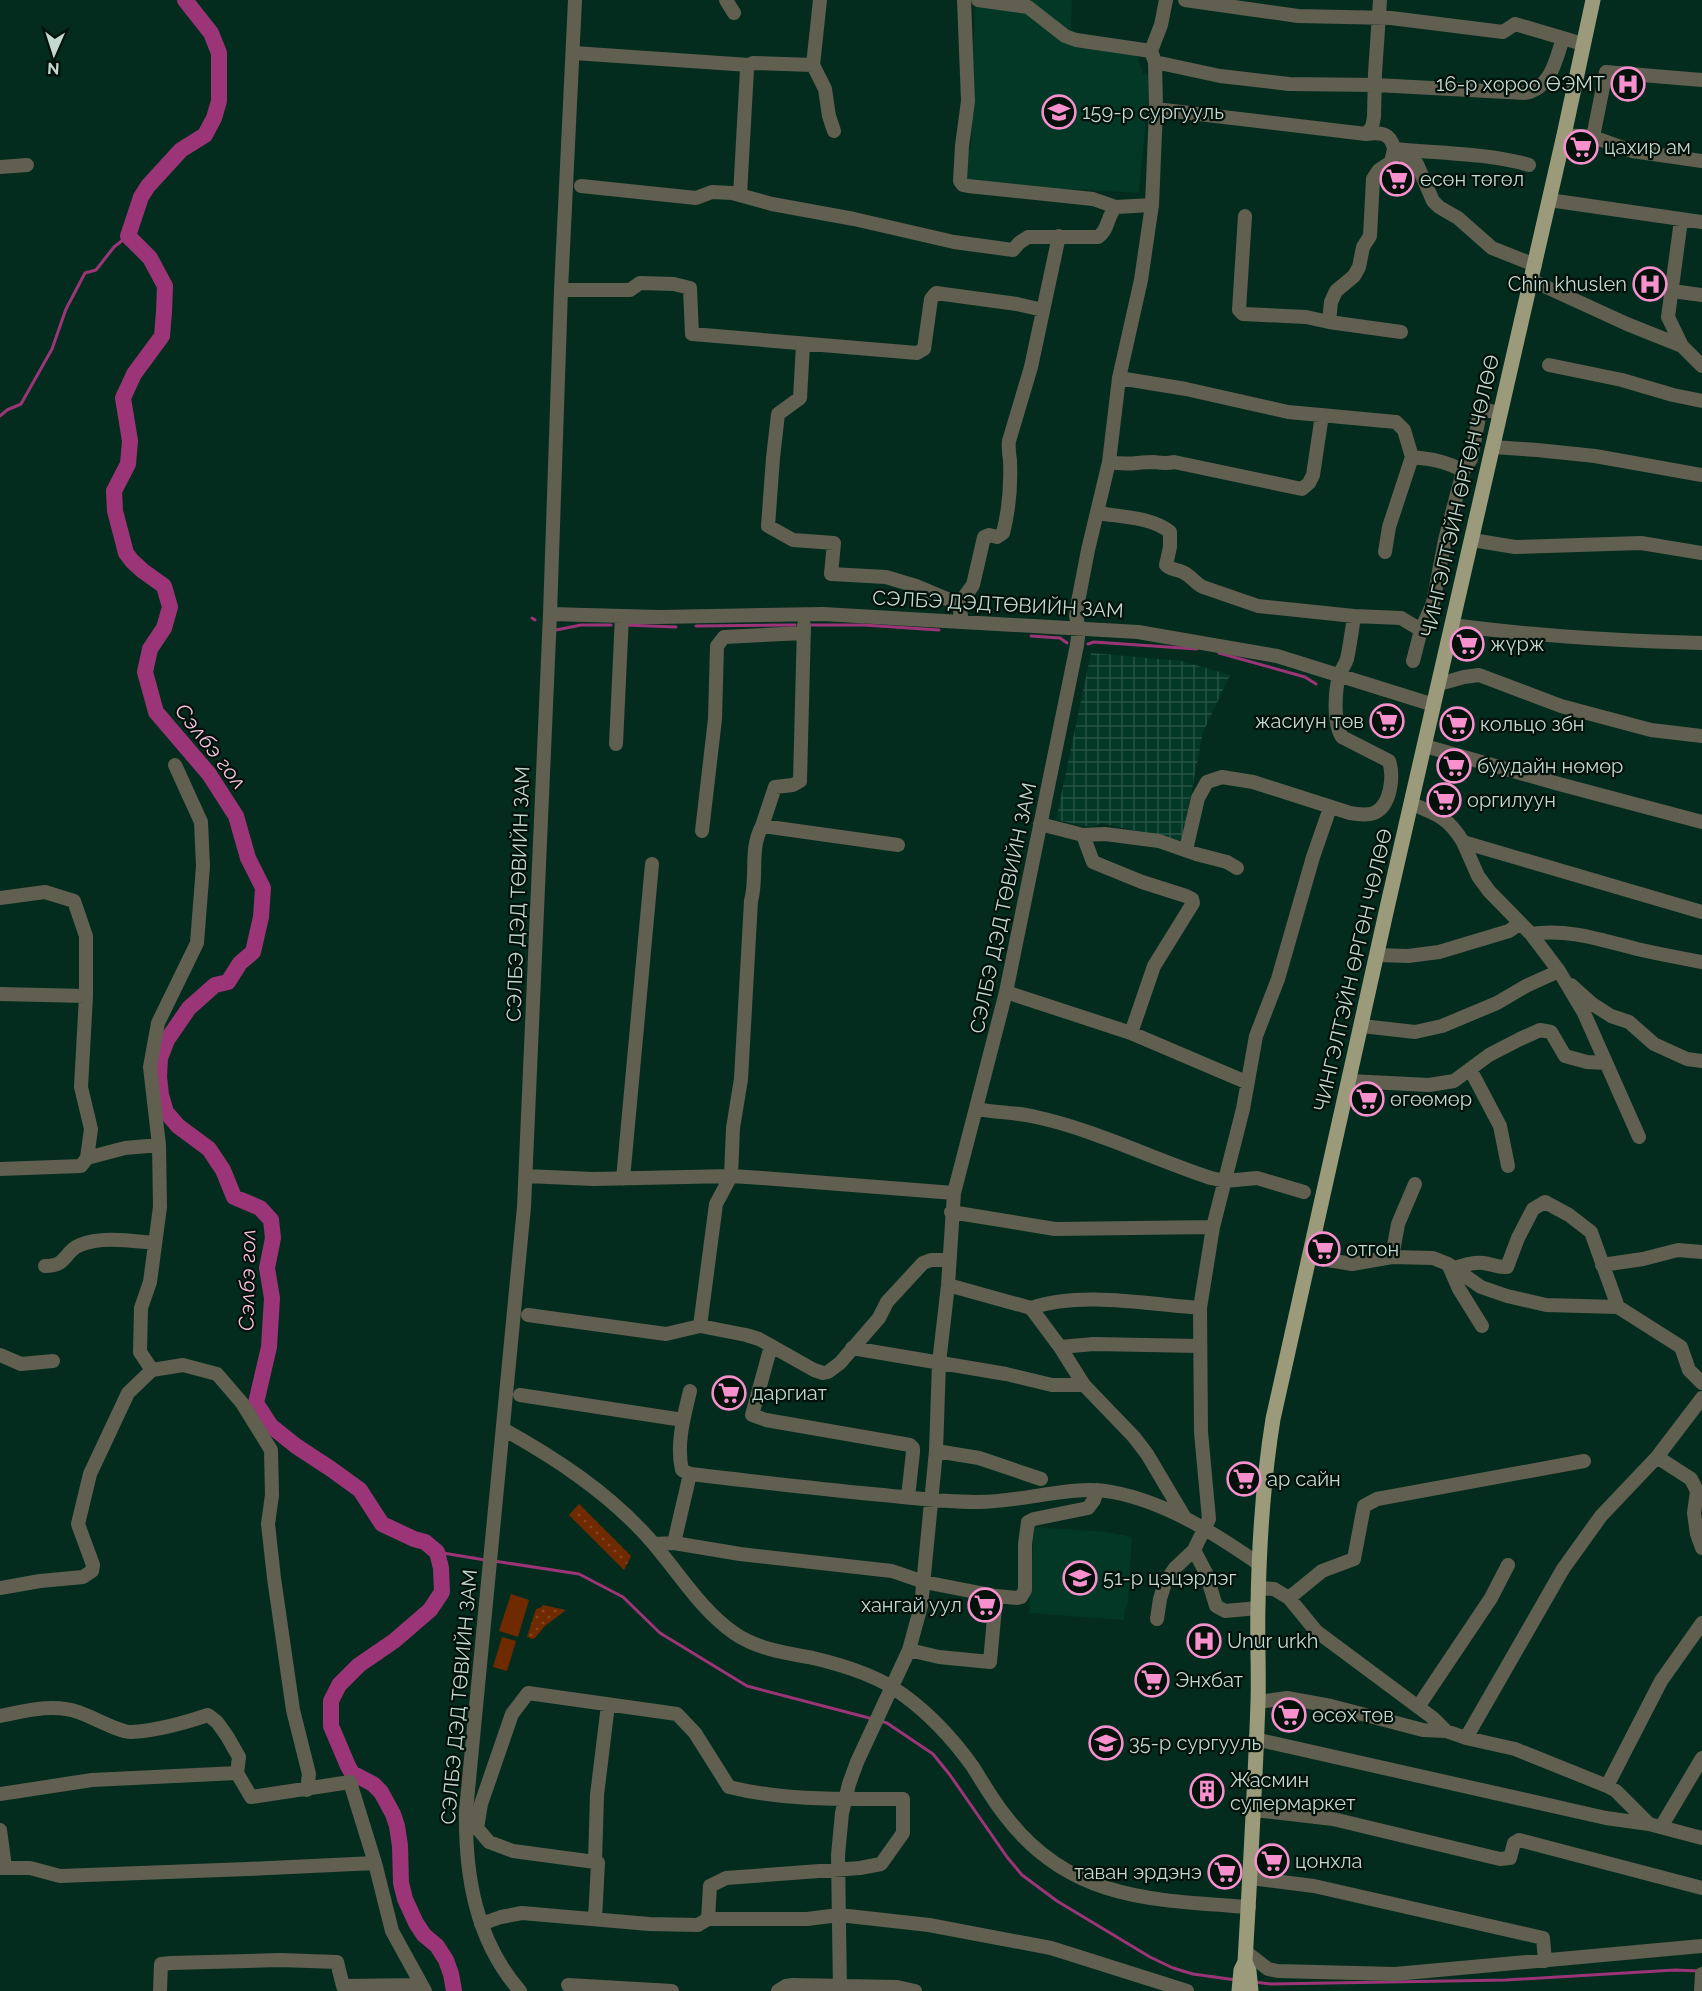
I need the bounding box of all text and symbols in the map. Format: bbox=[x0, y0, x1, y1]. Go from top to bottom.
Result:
north arrow bbox=[24, 24, 84, 84]
text: N bbox=[47, 59, 60, 78]
hospital icon: 16-р хороо ӨЭМТ bbox=[1610, 66, 1646, 102]
place label: 16-р хороо ӨЭМТ bbox=[1436, 72, 1605, 96]
school or university icon: 159-р сургууль bbox=[1041, 94, 1077, 130]
place label: 159-р сургууль bbox=[1082, 100, 1224, 124]
supermarket icon: цахир ам bbox=[1563, 129, 1599, 165]
place label: цахир ам bbox=[1604, 135, 1691, 159]
supermarket icon: есөн төгөл bbox=[1379, 161, 1415, 197]
place label: есөн төгөл bbox=[1420, 167, 1524, 191]
hospital icon: Chin khuslen bbox=[1632, 266, 1668, 302]
place label: Chin khuslen bbox=[1508, 272, 1627, 296]
street label: ЧИНГЭЛТЭЙН ӨРГӨН ЧӨЛӨӨ bbox=[1416, 352, 1504, 640]
street label: СЭЛБЭ ДЭДТӨВИЙН ЗАМ bbox=[872, 585, 1124, 623]
supermarket icon: жүрж bbox=[1449, 626, 1485, 662]
place label: жүрж bbox=[1490, 632, 1545, 656]
water label: Сэлбэ гол bbox=[170, 698, 252, 794]
supermarket icon: жасиун төв bbox=[1369, 703, 1405, 739]
supermarket icon: кольцо збн bbox=[1439, 706, 1475, 742]
place label: жасиун төв bbox=[1255, 709, 1364, 733]
place label: кольцо збн bbox=[1480, 712, 1585, 736]
supermarket icon: буудайн нөмөр bbox=[1436, 748, 1472, 784]
place label: буудайн нөмөр bbox=[1477, 754, 1623, 778]
street label: СЭЛБЭ ДЭД ТӨВИЙН ЗАМ bbox=[502, 766, 534, 1022]
street label: СЭЛБЭ ДЭД ТӨВИЙН ЗАМ bbox=[965, 780, 1041, 1036]
supermarket icon: оргилуун bbox=[1426, 782, 1462, 818]
place label: оргилуун bbox=[1467, 788, 1556, 812]
street label: ЧИНГЭЛТЭЙН ӨРГӨН ЧӨЛӨӨ bbox=[1309, 826, 1397, 1114]
supermarket icon: өгөөмөр bbox=[1349, 1081, 1385, 1117]
place label: өгөөмөр bbox=[1390, 1087, 1472, 1111]
water label: Сэлбэ гол bbox=[234, 1229, 260, 1331]
supermarket icon: отгон bbox=[1305, 1231, 1341, 1267]
place label: отгон bbox=[1346, 1237, 1399, 1261]
supermarket icon: даргиат bbox=[711, 1375, 747, 1411]
place label: даргиат bbox=[752, 1381, 828, 1405]
supermarket icon: ар сайн bbox=[1226, 1461, 1262, 1497]
place label: ар сайн bbox=[1267, 1467, 1341, 1491]
school or university icon: 51-р цэцэрлэг bbox=[1062, 1560, 1098, 1596]
place label: 51-р цэцэрлэг bbox=[1103, 1566, 1237, 1590]
street label: СЭЛБЭ ДЭД ТӨВИЙН ЗАМ bbox=[436, 1568, 482, 1826]
supermarket icon: хангай уул bbox=[967, 1587, 1003, 1623]
place label: хангай уул bbox=[861, 1593, 962, 1617]
hospital icon: Unur urkh bbox=[1186, 1623, 1222, 1659]
place label: Unur urkh bbox=[1227, 1629, 1318, 1653]
supermarket icon: Энхбат bbox=[1134, 1662, 1170, 1698]
place label: Энхбат bbox=[1175, 1668, 1244, 1692]
supermarket icon: өсөх төв bbox=[1271, 1697, 1307, 1733]
place label: өсөх төв bbox=[1312, 1703, 1394, 1727]
school or university icon: 35-р сургууль bbox=[1088, 1725, 1124, 1761]
place label: 35-р сургууль bbox=[1129, 1731, 1262, 1755]
place label: Жасмин супермаркет bbox=[1230, 1768, 1356, 1815]
building icon: Жасмин супермаркет bbox=[1189, 1773, 1225, 1809]
supermarket icon: цонхла bbox=[1254, 1843, 1290, 1879]
place label: цонхла bbox=[1295, 1849, 1363, 1873]
supermarket icon: таван эрдэнэ bbox=[1207, 1854, 1243, 1890]
place label: таван эрдэнэ bbox=[1074, 1860, 1202, 1884]

